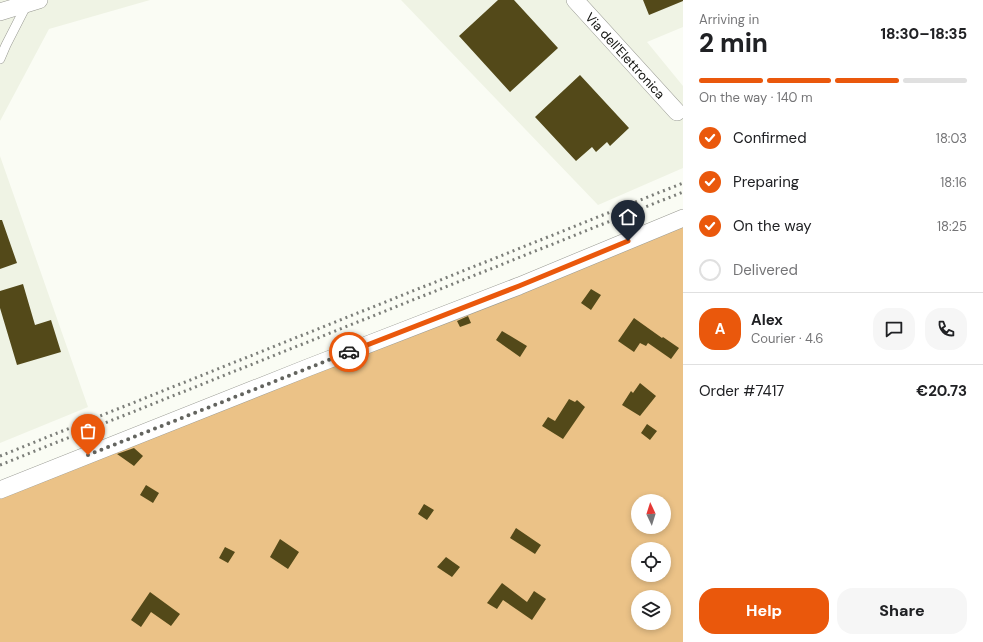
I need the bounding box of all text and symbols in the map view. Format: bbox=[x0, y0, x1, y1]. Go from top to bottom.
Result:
street label: Via dell'Elettronica bbox=[582, 9, 669, 102]
text: Arriving in bbox=[699, 11, 759, 28]
text: 18:30–18:35 bbox=[881, 24, 967, 44]
text: 2 min bbox=[699, 26, 768, 60]
text: On the way · 140 m bbox=[699, 89, 813, 106]
icon: check bbox=[699, 127, 721, 149]
text: Confirmed bbox=[733, 128, 807, 148]
text: 18:03 bbox=[936, 130, 967, 147]
icon: check bbox=[699, 171, 721, 193]
text: Preparing bbox=[733, 172, 799, 192]
text: 18:16 bbox=[940, 174, 967, 191]
pin bbox=[611, 200, 645, 241]
icon: home bbox=[617, 206, 639, 228]
icon: check bbox=[699, 215, 721, 237]
text: On the way bbox=[733, 216, 812, 236]
text: 18:25 bbox=[937, 218, 967, 235]
text: Delivered bbox=[733, 260, 798, 280]
button: chat bbox=[873, 308, 915, 350]
button: phone bbox=[925, 308, 967, 350]
text: Alex bbox=[751, 310, 783, 330]
text: A bbox=[715, 319, 725, 339]
text: Courier · 4.6 bbox=[751, 330, 823, 347]
courier bbox=[329, 332, 369, 372]
icon: car bbox=[338, 341, 360, 363]
text: Order #7417 bbox=[699, 381, 784, 401]
text: €20.73 bbox=[916, 381, 967, 401]
pin bbox=[71, 414, 105, 455]
icon: bag bbox=[77, 420, 99, 442]
north arrow bbox=[631, 494, 671, 534]
map controls bbox=[631, 494, 671, 630]
button: locate bbox=[631, 542, 671, 582]
button: Help bbox=[699, 588, 829, 634]
button: Share bbox=[837, 588, 967, 634]
button: layers bbox=[631, 590, 671, 630]

